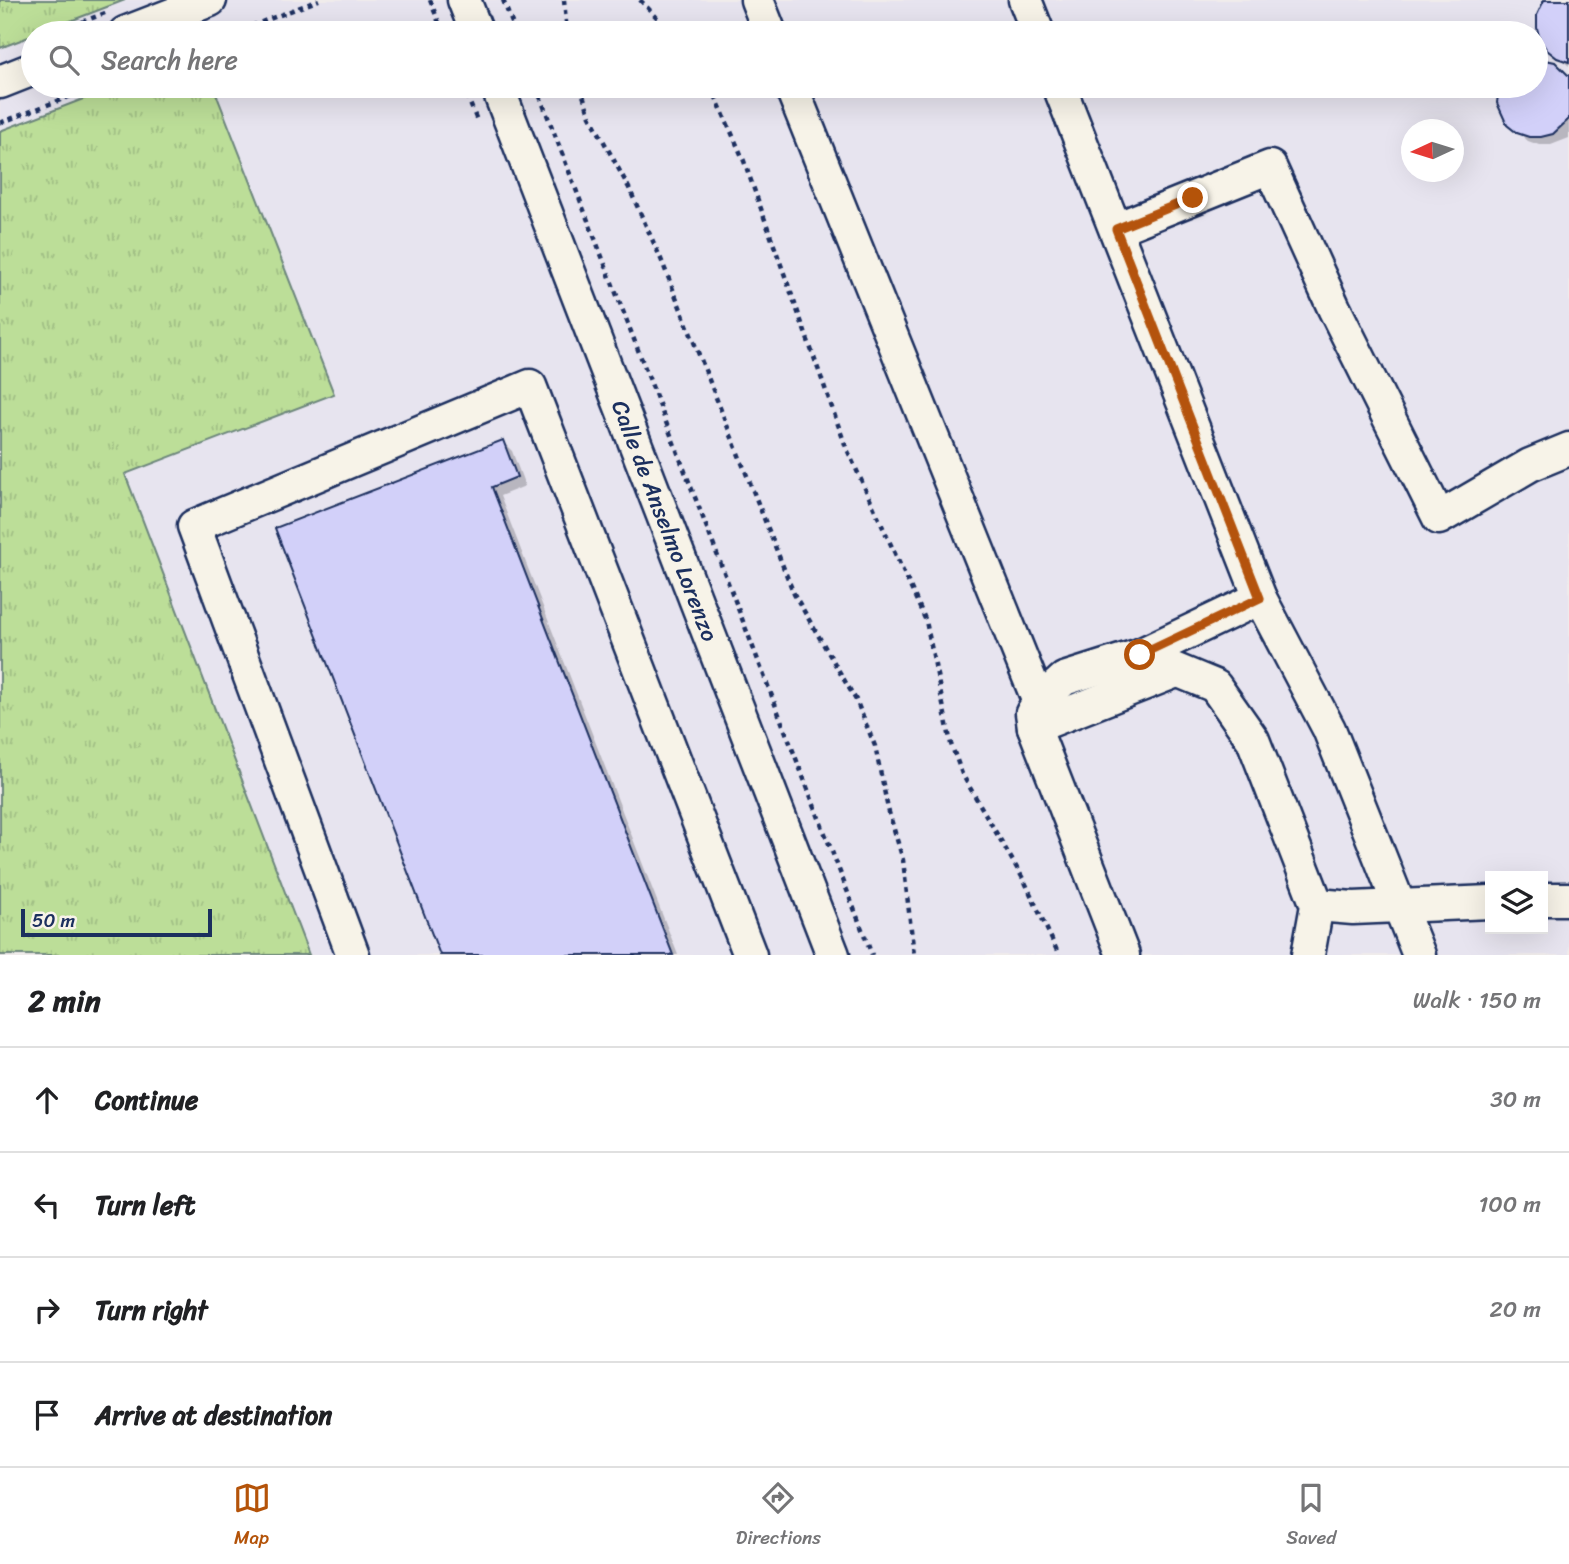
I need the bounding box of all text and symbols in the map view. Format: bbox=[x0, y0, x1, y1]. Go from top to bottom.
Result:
search box bbox=[21, 21, 1548, 98]
text: Search here bbox=[101, 37, 238, 83]
icon: search bbox=[45, 41, 83, 79]
north arrow bbox=[1401, 119, 1464, 182]
route end bbox=[1177, 182, 1208, 213]
street label: Calle de Anselmo Lorenzo bbox=[600, 394, 731, 648]
route start bbox=[1124, 639, 1155, 670]
map controls bbox=[1485, 871, 1548, 934]
button: layers bbox=[1485, 871, 1548, 934]
text: 50 m bbox=[32, 904, 75, 937]
scale bar bbox=[21, 906, 212, 938]
text: 2 min bbox=[28, 974, 101, 1028]
text: Walk · 150 m bbox=[1413, 980, 1541, 1021]
text: Continue bbox=[95, 1077, 198, 1123]
text: 30 m bbox=[1490, 1079, 1541, 1120]
icon: ahead bbox=[28, 1081, 66, 1119]
text: Turn left bbox=[95, 1182, 195, 1228]
text: 100 m bbox=[1478, 1184, 1541, 1225]
icon: left bbox=[28, 1186, 66, 1224]
text: Turn right bbox=[95, 1287, 208, 1333]
text: 20 m bbox=[1490, 1289, 1541, 1330]
icon: right bbox=[28, 1291, 66, 1329]
text: Arrive at destination bbox=[95, 1392, 332, 1438]
icon: arrive bbox=[28, 1396, 66, 1434]
tab: Map bbox=[233, 1479, 271, 1554]
tab: Directions bbox=[736, 1479, 821, 1554]
tab: Saved bbox=[1286, 1479, 1336, 1554]

